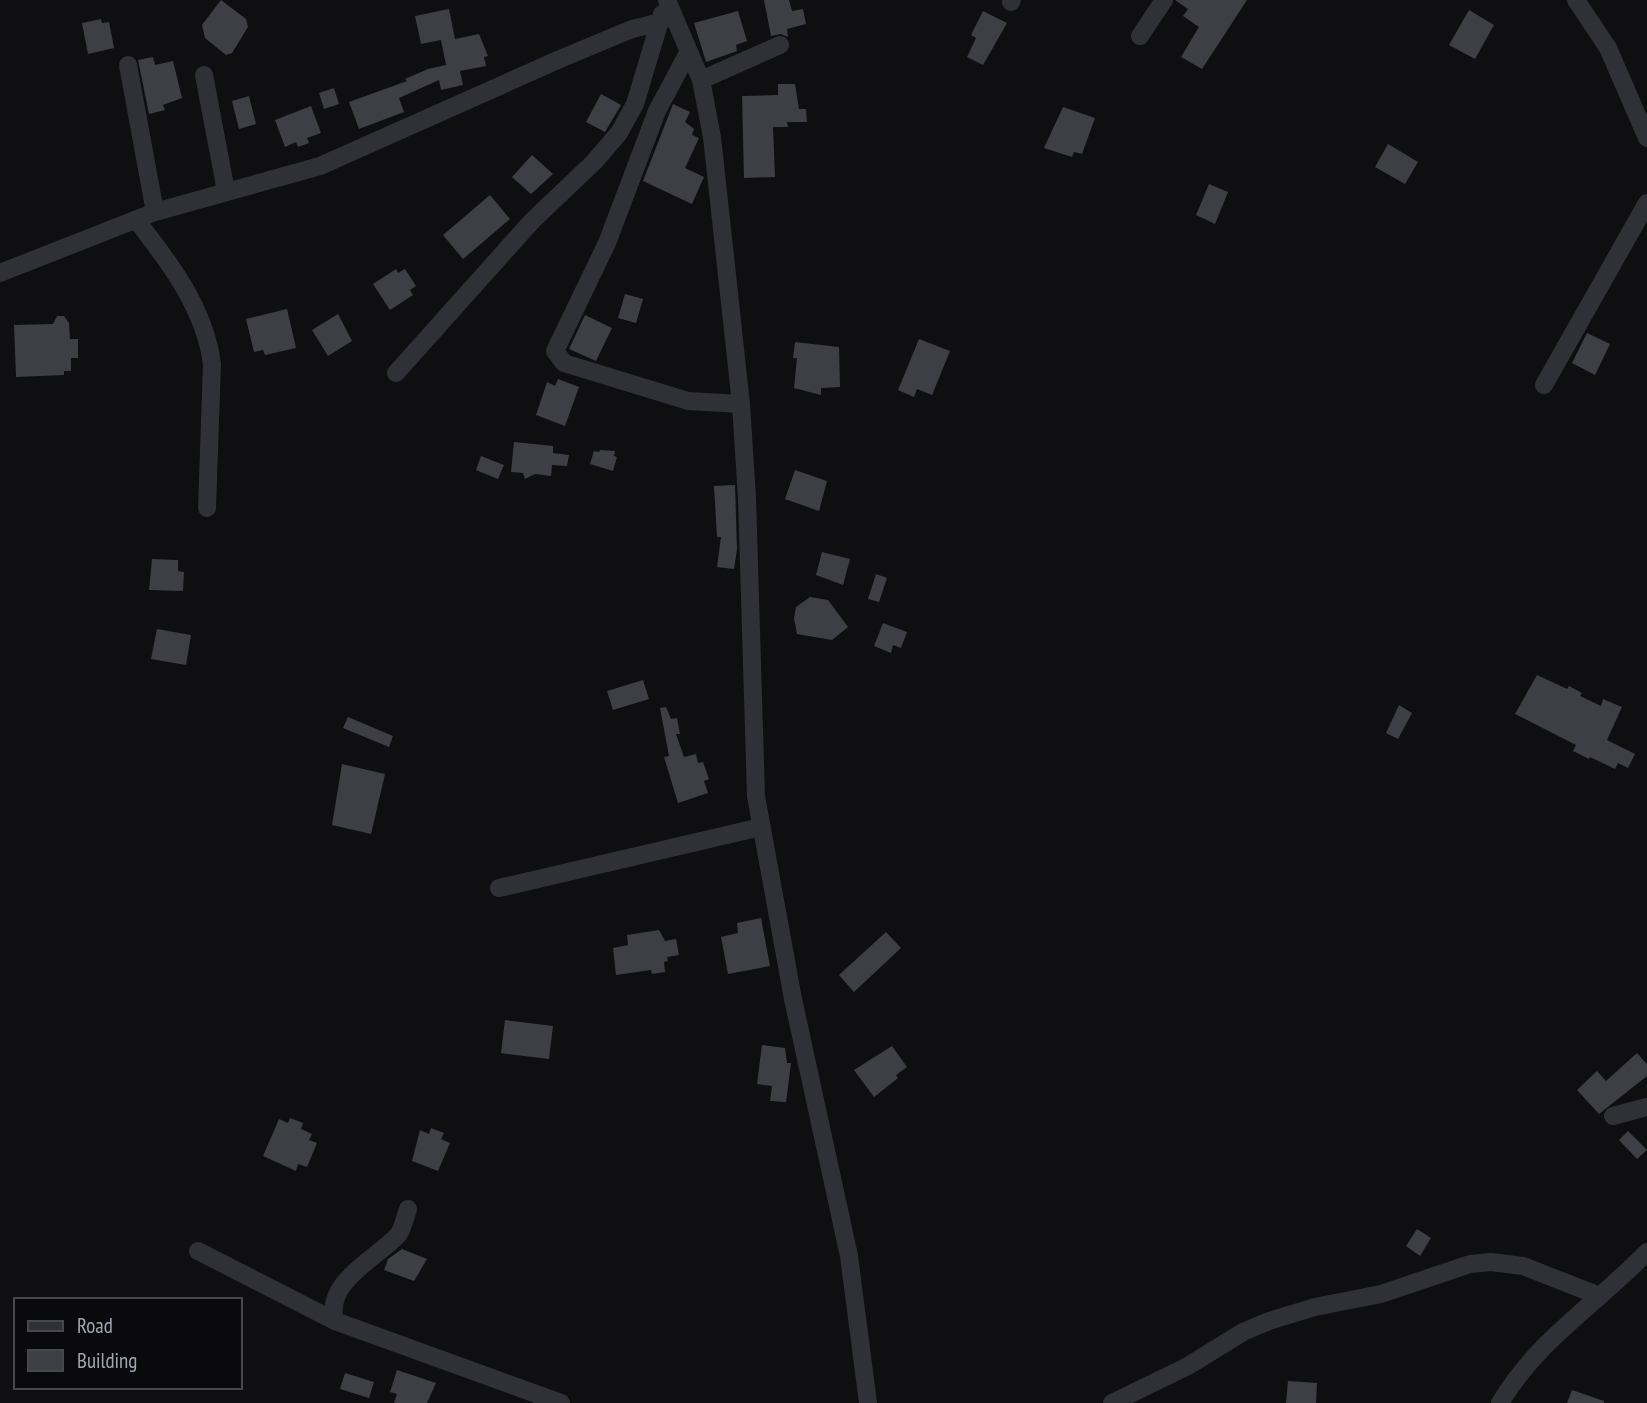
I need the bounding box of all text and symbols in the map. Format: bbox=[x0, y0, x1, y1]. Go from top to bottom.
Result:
legend bbox=[14, 1298, 242, 1389]
text: Road bbox=[77, 1312, 113, 1339]
text: Building bbox=[77, 1347, 137, 1374]

